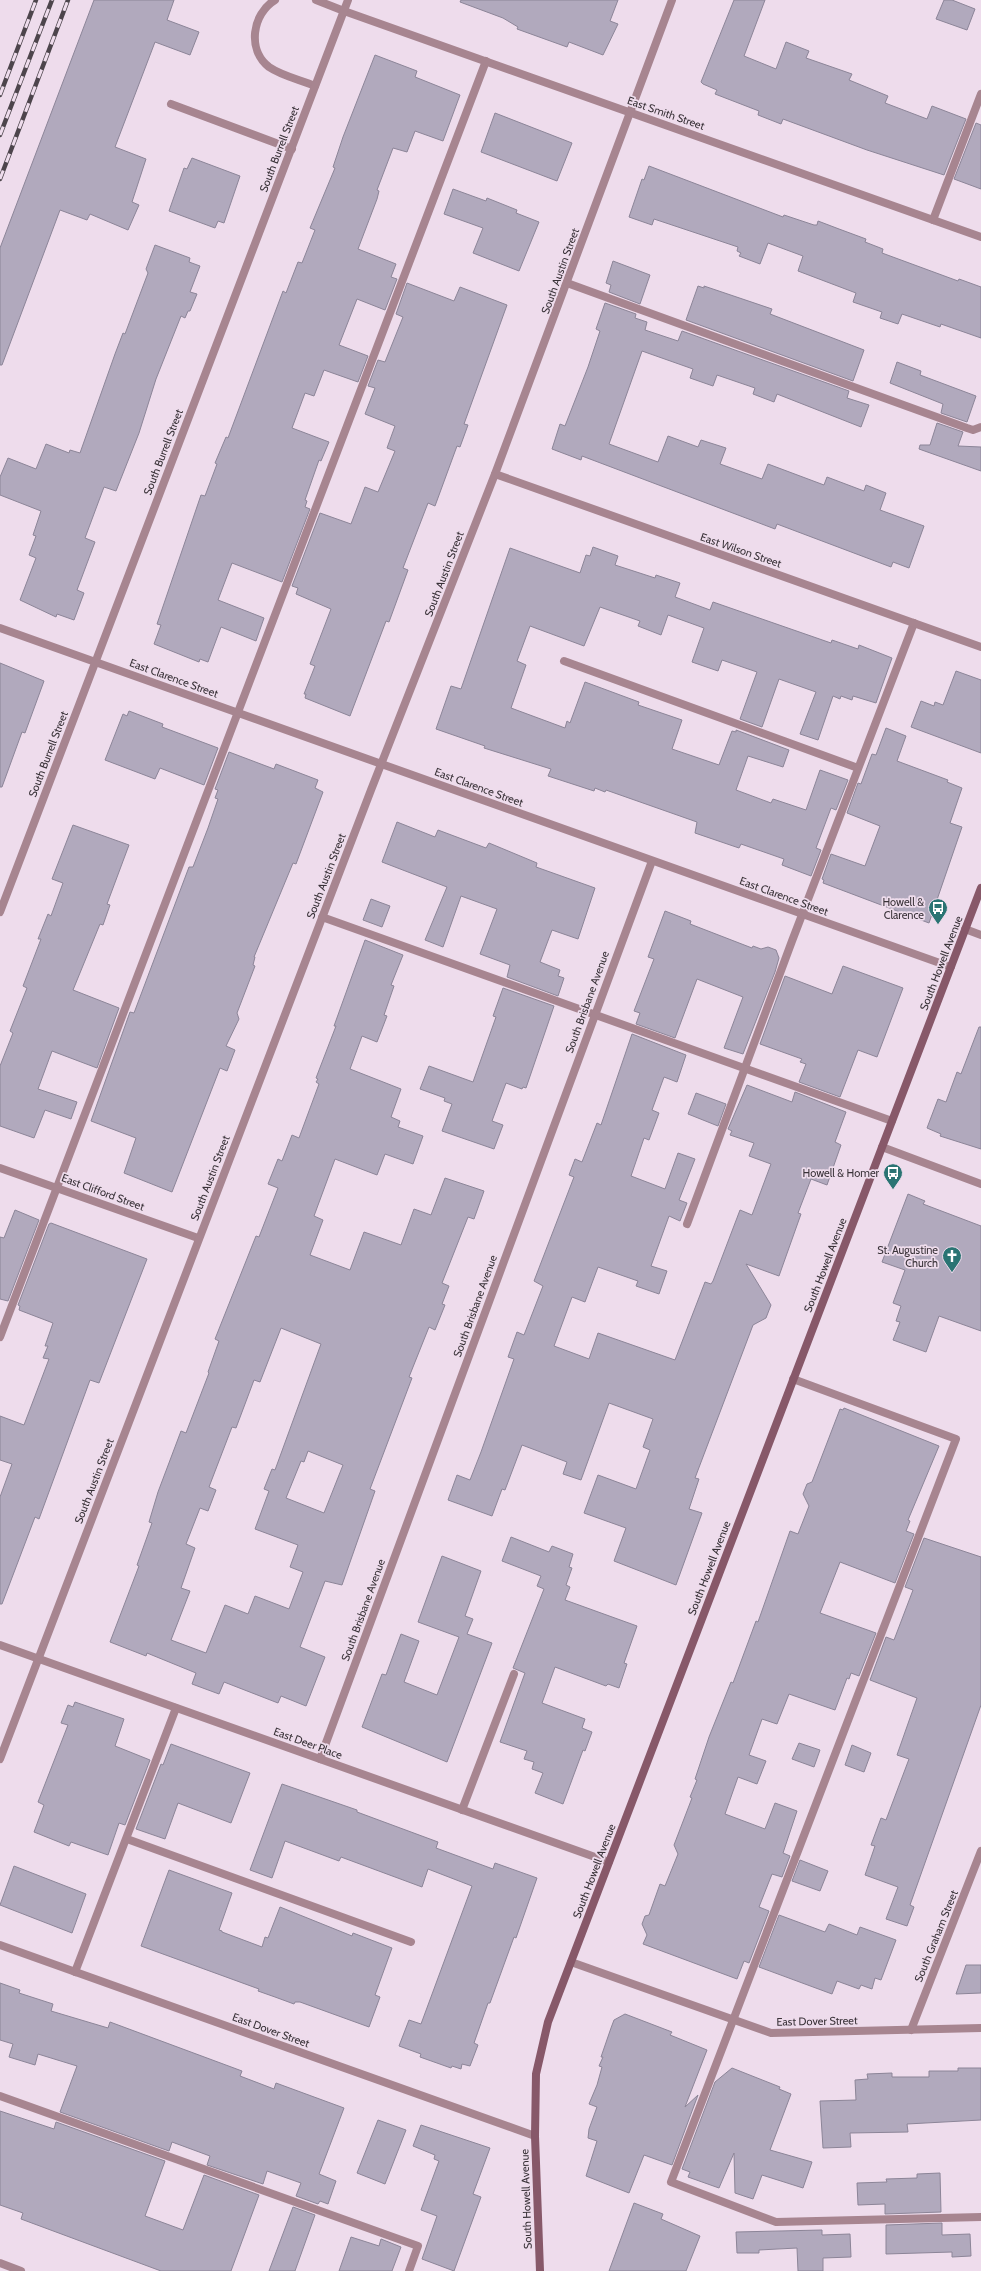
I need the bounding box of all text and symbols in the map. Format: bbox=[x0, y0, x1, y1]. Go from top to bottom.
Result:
street label: East Smith Street bbox=[625, 93, 707, 133]
street label: South Burrell Street bbox=[256, 104, 302, 194]
street label: South Austin Street bbox=[538, 226, 582, 316]
street label: South Burrell Street bbox=[140, 407, 186, 497]
street label: South Austin Street bbox=[421, 529, 467, 619]
street label: East Wilson Street bbox=[699, 530, 784, 571]
street label: East Clarence Street bbox=[128, 655, 220, 701]
street label: South Burrell Street bbox=[25, 709, 71, 799]
street label: East Clarence Street bbox=[433, 764, 525, 810]
street label: South Austin Street bbox=[303, 831, 349, 921]
street label: East Clarence Street bbox=[738, 873, 830, 919]
place label: Howell & Clarence bbox=[882, 895, 924, 922]
bus stop icon: Howell & Clarence bbox=[927, 897, 949, 925]
street label: South Howell Avenue bbox=[917, 913, 966, 1012]
street label: South Brisbane Avenue bbox=[562, 949, 612, 1055]
street label: South Austin Street bbox=[187, 1133, 233, 1223]
bus stop icon: Howell & Homer bbox=[882, 1162, 904, 1190]
place label: Howell & Homer bbox=[803, 1166, 880, 1180]
street label: East Clifford Street bbox=[60, 1171, 147, 1214]
street label: South Howell Avenue bbox=[801, 1215, 850, 1314]
place label: St. Augustine Church bbox=[877, 1243, 938, 1270]
church icon: St. Augustine Church bbox=[941, 1245, 963, 1273]
street label: South Brisbane Avenue bbox=[450, 1253, 500, 1359]
street label: South Austin Street bbox=[71, 1436, 117, 1526]
street label: South Howell Avenue bbox=[685, 1518, 734, 1617]
street label: South Brisbane Avenue bbox=[338, 1557, 388, 1663]
street label: East Deer Place bbox=[272, 1724, 345, 1762]
street label: South Howell Avenue bbox=[570, 1821, 619, 1920]
street label: South Graham Street bbox=[911, 1888, 961, 1984]
street label: East Dover Street bbox=[230, 2010, 312, 2051]
street label: East Dover Street bbox=[776, 2013, 858, 2029]
street label: South Howell Avenue bbox=[517, 2148, 535, 2249]

